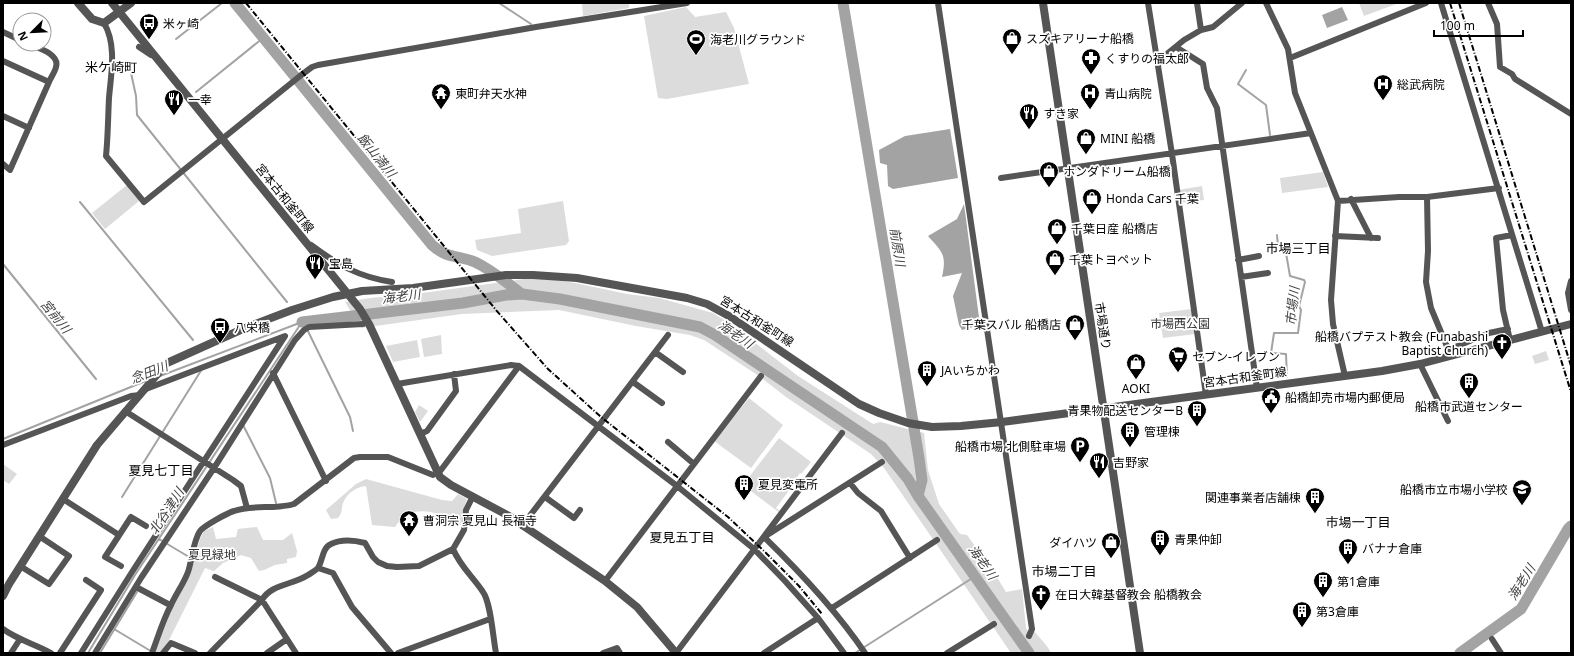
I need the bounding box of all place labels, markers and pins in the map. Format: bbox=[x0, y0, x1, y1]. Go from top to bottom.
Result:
bus stop icon: 米ヶ崎 bbox=[138, 12, 160, 40]
place label: 米ヶ崎 bbox=[163, 15, 199, 32]
shop icon: スズキアリーナ船橋 bbox=[1001, 27, 1023, 55]
sports icon: 海老川グラウンド bbox=[685, 28, 707, 56]
place label: スズキアリーナ船橋 bbox=[1026, 30, 1134, 47]
place label: 海老川グラウンド bbox=[710, 31, 806, 48]
pharmacy icon: くすりの福太郎 bbox=[1080, 47, 1102, 75]
place label: くすりの福太郎 bbox=[1105, 50, 1189, 67]
hospital icon: 総武病院 bbox=[1372, 73, 1394, 101]
place label: 総武病院 bbox=[1397, 76, 1445, 93]
temple icon: 東町弁天水神 bbox=[430, 82, 452, 110]
hospital icon: 青山病院 bbox=[1079, 82, 1101, 110]
place label: 東町弁天水神 bbox=[455, 85, 527, 102]
place label: 青山病院 bbox=[1104, 85, 1152, 102]
restaurant icon: 一幸 bbox=[163, 88, 185, 116]
place label: 一幸 bbox=[188, 91, 212, 108]
restaurant icon: すき家 bbox=[1018, 102, 1040, 130]
place label: すき家 bbox=[1043, 105, 1079, 122]
shop icon: MINI 船橋 bbox=[1075, 127, 1097, 155]
place label: MINI 船橋 bbox=[1100, 130, 1155, 147]
shop icon: ホンダドリーム船橋 bbox=[1038, 160, 1060, 188]
place label: ホンダドリーム船橋 bbox=[1063, 163, 1171, 180]
shop icon: Honda Cars 千葉 bbox=[1081, 187, 1103, 215]
place label: Honda Cars 千葉 bbox=[1106, 190, 1199, 207]
shop icon: 千葉日産 船橋店 bbox=[1046, 217, 1068, 245]
place label: 千葉日産 船橋店 bbox=[1071, 220, 1158, 237]
shop icon: 千葉トヨペット bbox=[1044, 248, 1066, 276]
place label: 千葉トヨペット bbox=[1069, 251, 1153, 268]
restaurant icon: 宝島 bbox=[304, 252, 326, 280]
place label: 宝島 bbox=[329, 255, 353, 272]
shop icon: 千葉スバル 船橋店 bbox=[1064, 313, 1086, 341]
bus stop icon: 八栄橋 bbox=[209, 316, 231, 344]
place label: 千葉スバル 船橋店 bbox=[962, 316, 1061, 333]
place label: 八栄橋 bbox=[234, 319, 270, 336]
place label: 船橋バプテスト教会 (Funabashi Baptist Church) bbox=[1315, 328, 1488, 359]
church icon: 船橋バプテスト教会 (Funabashi Baptist Church) bbox=[1491, 332, 1513, 360]
supermarket icon: セブン-イレブン bbox=[1167, 345, 1189, 373]
place label: セブン-イレブン bbox=[1192, 348, 1280, 365]
shop icon: AOKI bbox=[1125, 352, 1147, 380]
building icon: JAいちかわ bbox=[916, 359, 938, 387]
place label: JAいちかわ bbox=[940, 362, 1000, 379]
building icon: 船橋市武道センター bbox=[1458, 371, 1480, 399]
place label: AOKI bbox=[1122, 380, 1150, 397]
public building icon: 船橋卸売市場内郵便局 bbox=[1260, 386, 1282, 414]
place label: 船橋卸売市場内郵便局 bbox=[1285, 389, 1405, 406]
place label: 船橋市武道センター bbox=[1415, 398, 1523, 415]
building icon: 青果物配送センターB bbox=[1186, 399, 1208, 427]
place label: 青果物配送センターB bbox=[1067, 402, 1183, 419]
building icon: 管理棟 bbox=[1119, 420, 1141, 448]
place label: 管理棟 bbox=[1144, 423, 1180, 440]
parking icon: 船橋市場 北側駐車場 bbox=[1069, 435, 1091, 463]
place label: 船橋市場 北側駐車場 bbox=[955, 438, 1066, 455]
restaurant icon: 吉野家 bbox=[1088, 451, 1110, 479]
place label: 吉野家 bbox=[1113, 454, 1149, 471]
building icon: 夏見変電所 bbox=[733, 473, 755, 501]
place label: 夏見変電所 bbox=[758, 476, 818, 493]
school or university icon: 船橋市立市場小学校 bbox=[1511, 478, 1533, 506]
place label: 船橋市立市場小学校 bbox=[1400, 481, 1508, 498]
building icon: 関連事業者店舗棟 bbox=[1304, 486, 1326, 514]
place label: 関連事業者店舗棟 bbox=[1205, 489, 1301, 506]
temple icon: 曹洞宗 夏見山 長福寺 bbox=[398, 509, 420, 537]
place label: 曹洞宗 夏見山 長福寺 bbox=[423, 512, 537, 529]
building icon: 青果仲卸 bbox=[1149, 528, 1171, 556]
shop icon: ダイハツ bbox=[1100, 531, 1122, 559]
place label: 青果仲卸 bbox=[1174, 531, 1222, 548]
place label: ダイハツ bbox=[1049, 534, 1097, 551]
building icon: バナナ倉庫 bbox=[1337, 537, 1359, 565]
place label: バナナ倉庫 bbox=[1362, 540, 1422, 557]
building icon: 第1倉庫 bbox=[1312, 570, 1334, 598]
place label: 第1倉庫 bbox=[1337, 573, 1380, 590]
church icon: 在日大韓基督教会 船橋教会 bbox=[1030, 583, 1052, 611]
place label: 在日大韓基督教会 船橋教会 bbox=[1055, 586, 1202, 603]
building icon: 第3倉庫 bbox=[1291, 600, 1313, 628]
place label: 第3倉庫 bbox=[1316, 603, 1359, 620]

